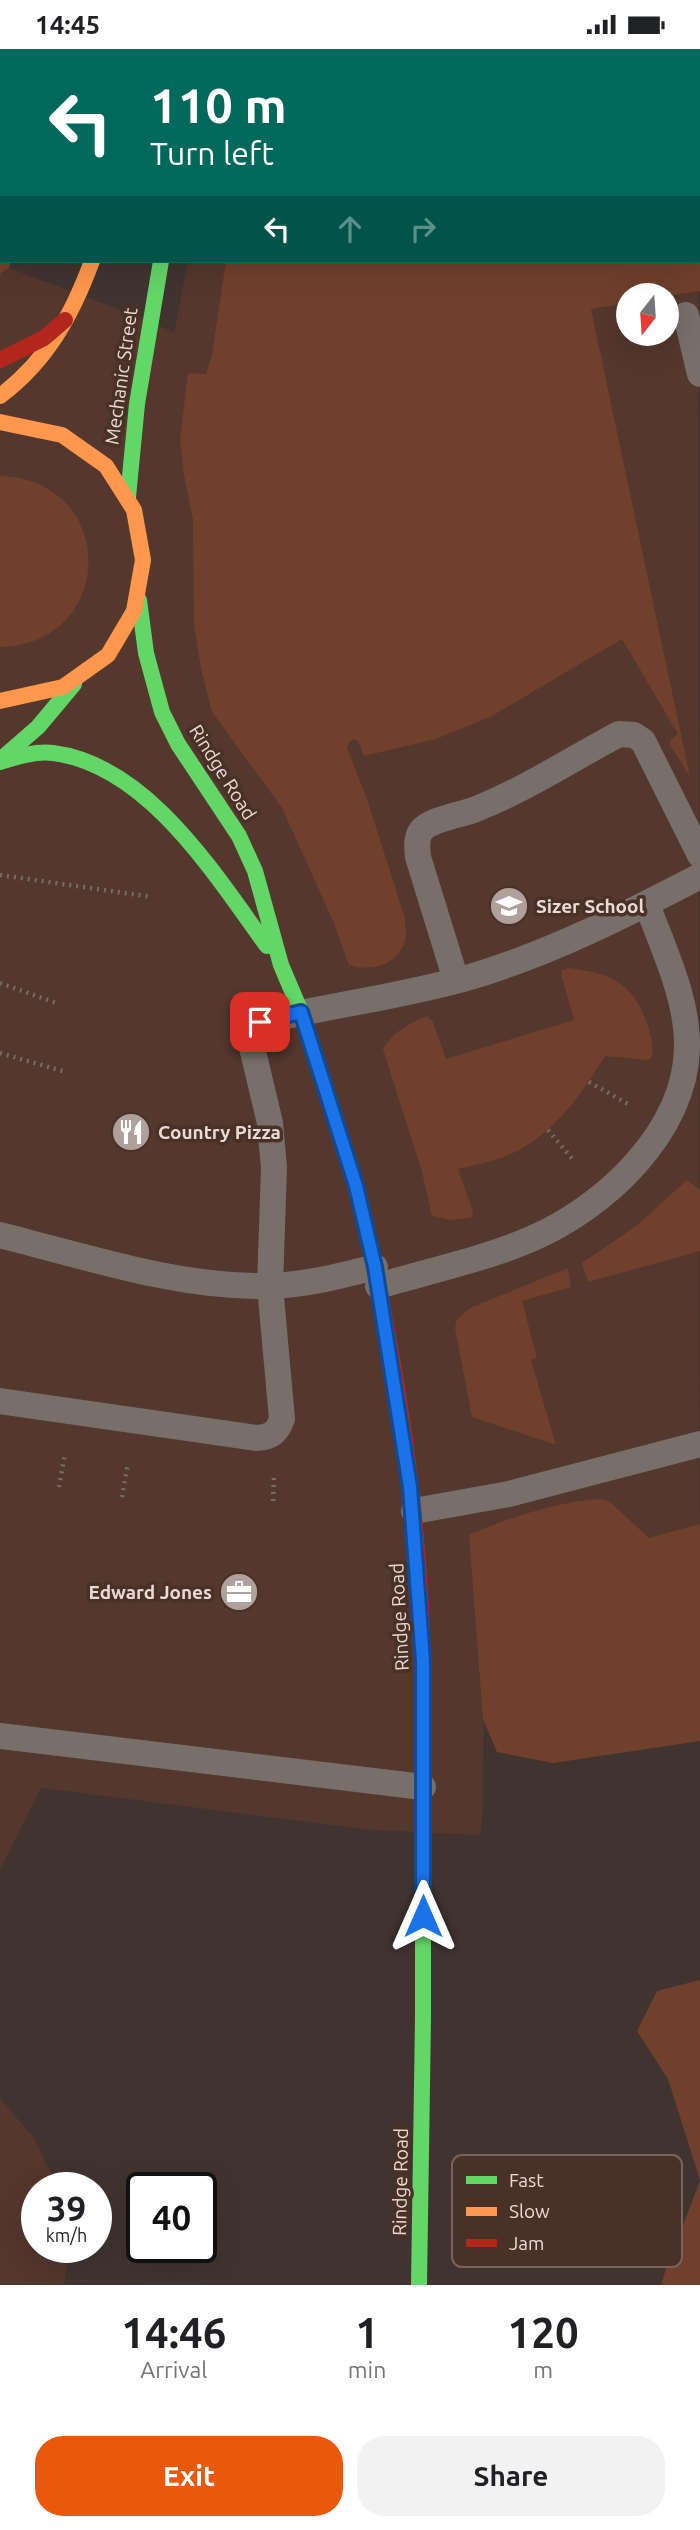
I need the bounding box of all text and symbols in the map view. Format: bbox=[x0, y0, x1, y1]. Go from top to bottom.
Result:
text: 14:45 bbox=[35, 10, 100, 39]
icon: left bbox=[35, 77, 126, 168]
text: 110 m bbox=[150, 77, 287, 132]
text: Turn left bbox=[150, 135, 274, 171]
icon: left bbox=[258, 210, 296, 248]
icon: ahead bbox=[331, 210, 369, 248]
icon: right bbox=[404, 210, 442, 248]
north arrow bbox=[616, 283, 679, 347]
map controls bbox=[616, 283, 679, 346]
street label: Mechanic Street bbox=[100, 306, 142, 446]
street label: Rindge Road bbox=[185, 720, 261, 824]
school or university icon: Sizer School bbox=[488, 885, 530, 927]
place label: Sizer School bbox=[536, 895, 644, 917]
pin bbox=[230, 992, 290, 1052]
icon: arrive bbox=[241, 1003, 279, 1041]
restaurant icon: Country Pizza bbox=[110, 1111, 152, 1153]
place label: Country Pizza bbox=[158, 1121, 281, 1143]
street label: Rindge Road bbox=[385, 1562, 413, 1672]
office icon: Edward Jones bbox=[218, 1571, 260, 1613]
place label: Edward Jones bbox=[89, 1581, 212, 1603]
position arrow bbox=[386, 1879, 460, 1953]
street label: Rindge Road bbox=[388, 2128, 412, 2236]
legend bbox=[452, 2155, 682, 2267]
text: Fast bbox=[509, 2169, 544, 2191]
speed limit sign: 40 bbox=[126, 2172, 217, 2263]
text: 39 bbox=[47, 2188, 86, 2228]
text: Slow bbox=[509, 2200, 550, 2222]
text: km/h bbox=[46, 2225, 87, 2245]
text: Jam bbox=[509, 2232, 545, 2254]
text: 14:46 bbox=[121, 2309, 226, 2356]
text: 1 bbox=[355, 2309, 379, 2356]
text: 120 bbox=[508, 2309, 579, 2356]
text: Arrival bbox=[140, 2357, 207, 2382]
text: min bbox=[348, 2357, 386, 2382]
text: m bbox=[533, 2357, 553, 2382]
button: Exit bbox=[35, 2436, 343, 2516]
button: Share bbox=[357, 2436, 665, 2516]

